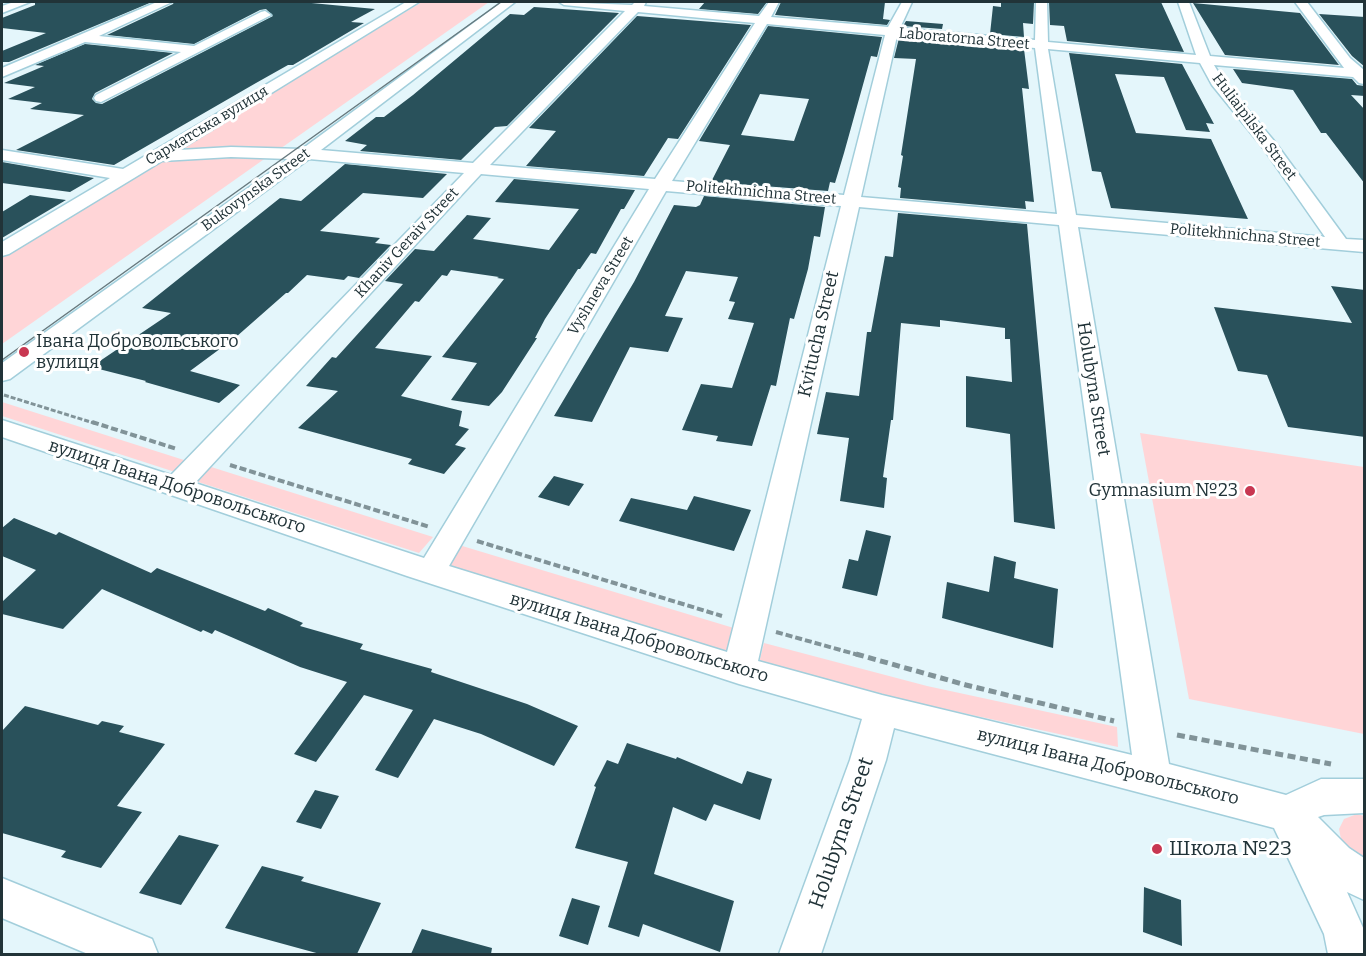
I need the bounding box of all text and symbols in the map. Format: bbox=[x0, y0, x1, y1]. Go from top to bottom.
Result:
street label: Laboratorna Street bbox=[898, 24, 1030, 54]
street label: Huliaipilska Street bbox=[1208, 70, 1300, 184]
street label: Сарматська вулиця bbox=[142, 82, 272, 170]
street label: Bukovynska Street bbox=[198, 145, 314, 235]
street label: Politekhnichna Street bbox=[685, 177, 837, 209]
street label: Khaniv Geraiv Street bbox=[351, 184, 463, 302]
street label: Politekhnichna Street bbox=[1169, 220, 1321, 252]
street label: Vyshneva Street bbox=[564, 233, 638, 339]
street label: Kvitucha Street bbox=[794, 269, 844, 399]
street label: Holubyna Street bbox=[1072, 320, 1114, 458]
place label: Івана Добровольського вулиця bbox=[36, 331, 238, 374]
marker: Івана Добровольського вулиця bbox=[17, 345, 31, 359]
street label: вулиця Івана Добровольського bbox=[46, 435, 308, 539]
place label: Gymnasium №23 bbox=[1089, 480, 1238, 502]
marker: Gymnasium №23 bbox=[1243, 484, 1257, 498]
street label: вулиця Івана Добровольського bbox=[507, 588, 771, 688]
street label: вулиця Івана Добровольського bbox=[975, 724, 1241, 810]
street label: Holubyna Street bbox=[804, 754, 880, 912]
place label: Школа №23 bbox=[1169, 836, 1292, 862]
marker: Школа №23 bbox=[1150, 842, 1164, 856]

